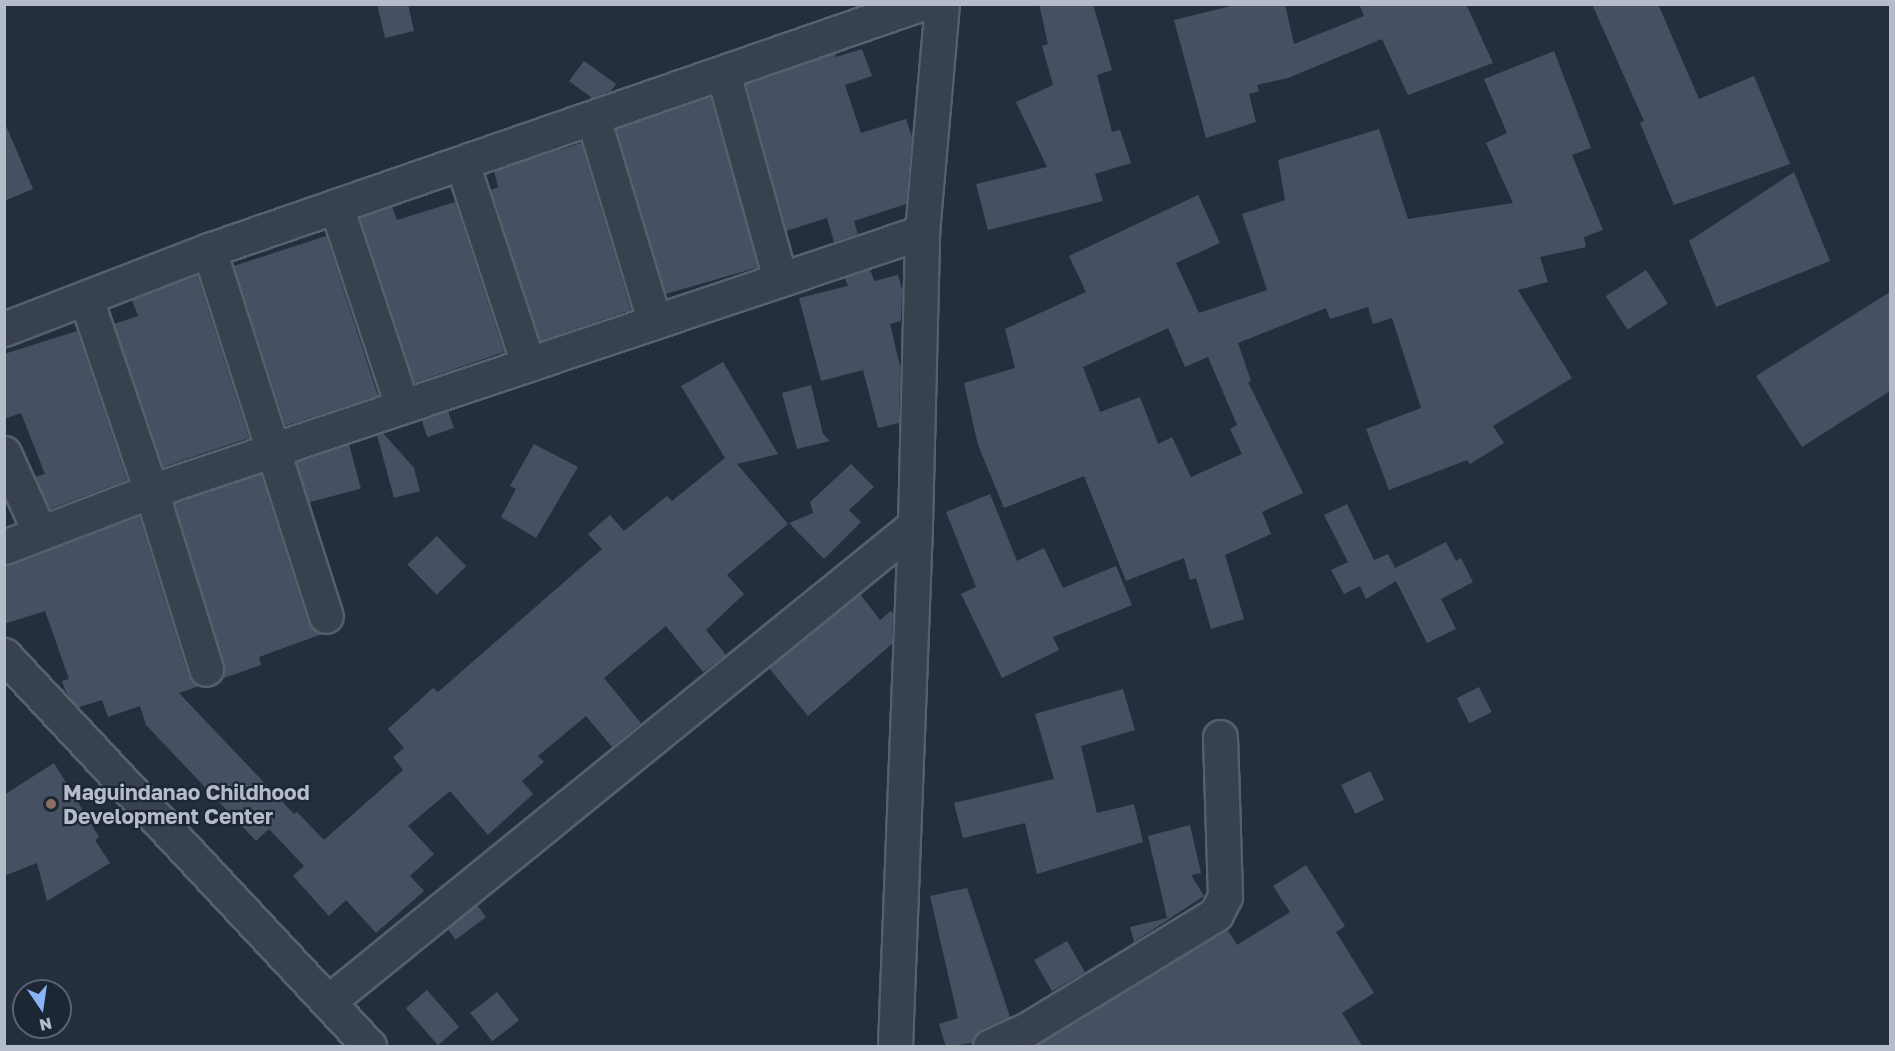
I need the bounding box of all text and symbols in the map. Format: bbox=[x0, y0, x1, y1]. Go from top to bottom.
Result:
place label: Maguindanao Childhood Development Center bbox=[63, 779, 310, 829]
marker: Maguindanao Childhood Development Center bbox=[44, 797, 58, 811]
north arrow bbox=[12, 979, 72, 1039]
text: N bbox=[37, 1013, 54, 1036]

